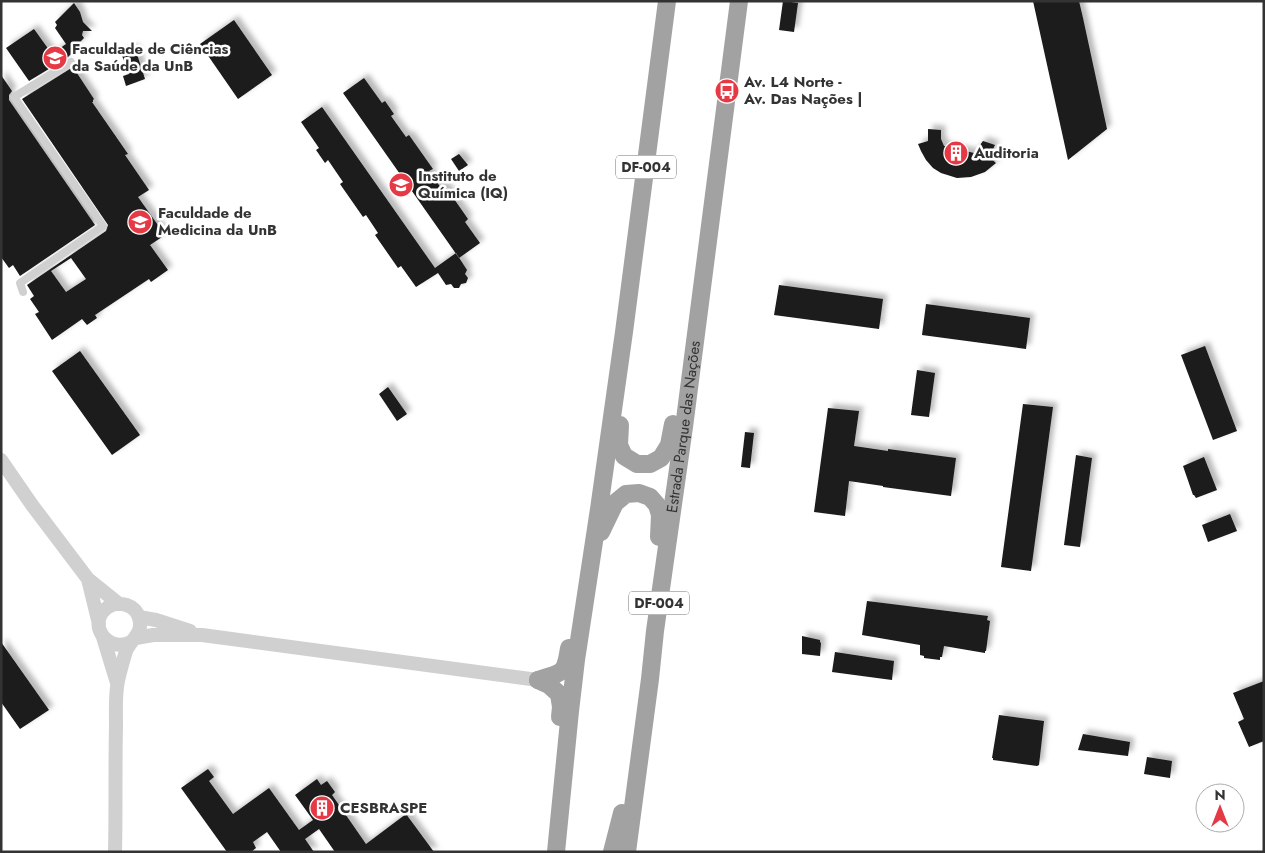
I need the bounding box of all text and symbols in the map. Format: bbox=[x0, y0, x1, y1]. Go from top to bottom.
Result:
place label: Faculdade de Ciências da Saúde da UnB bbox=[72, 38, 229, 77]
school or university icon: Faculdade de Ciências da Saúde da UnB bbox=[42, 45, 68, 71]
place label: Av. L4 Norte - Av. Das Nações | bbox=[743, 71, 863, 110]
bus stop icon: Av. L4 Norte - Av. Das Nações | bbox=[714, 78, 740, 104]
building icon: Auditoria bbox=[943, 140, 969, 166]
place label: Auditoria bbox=[973, 142, 1039, 164]
road number: DF-004 bbox=[616, 156, 676, 178]
place label: Instituto de Química (IQ) bbox=[418, 165, 508, 204]
school or university icon: Instituto de Química (IQ) bbox=[388, 172, 414, 198]
place label: Faculdade de Medicina da UnB bbox=[158, 202, 277, 241]
school or university icon: Faculdade de Medicina da UnB bbox=[127, 209, 153, 235]
street label: Estrada Parque das Nações bbox=[661, 339, 706, 514]
road number: DF-004 bbox=[629, 592, 689, 614]
north arrow bbox=[1195, 783, 1245, 833]
text: N bbox=[1214, 785, 1226, 805]
building icon: CESBRASPE bbox=[309, 795, 335, 821]
place label: CESBRASPE bbox=[340, 797, 427, 819]

